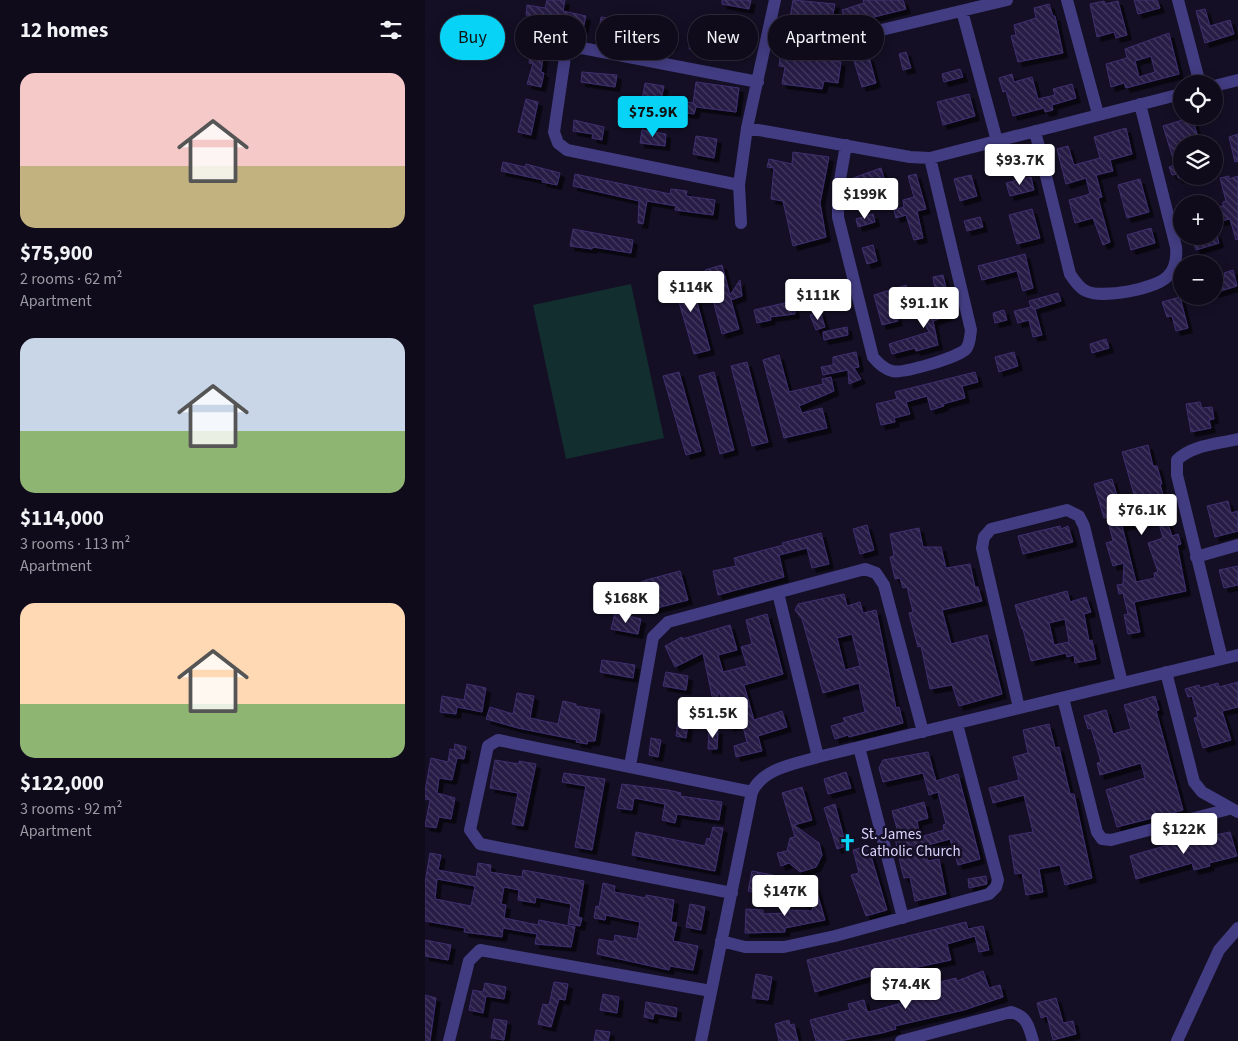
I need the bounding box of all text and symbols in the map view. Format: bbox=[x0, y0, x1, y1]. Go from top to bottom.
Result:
text: 12 homes bbox=[20, 15, 108, 45]
chip: Buy bbox=[440, 15, 505, 60]
chip: Rent bbox=[515, 15, 586, 60]
chip: Filters bbox=[596, 15, 678, 60]
chip: New bbox=[688, 15, 758, 60]
chip: Apartment bbox=[768, 15, 884, 60]
icon: filters bbox=[377, 16, 405, 44]
map controls bbox=[1173, 75, 1223, 305]
button: locate bbox=[1173, 75, 1223, 125]
pin: $75.9K bbox=[612, 96, 694, 138]
text: $75.9K bbox=[629, 101, 677, 123]
icon: home bbox=[168, 106, 258, 196]
button: layers bbox=[1173, 135, 1223, 185]
pin: $93.7K bbox=[979, 144, 1061, 186]
text: $93.7K bbox=[996, 149, 1044, 171]
pin: $199K bbox=[830, 178, 900, 220]
text: $199K bbox=[843, 183, 887, 205]
button: + bbox=[1173, 195, 1223, 245]
text: $75,900 bbox=[20, 238, 93, 268]
button: − bbox=[1173, 255, 1223, 305]
text: 2 rooms · 62 m² bbox=[20, 268, 122, 290]
pin: $114K bbox=[656, 270, 726, 313]
text: $114K bbox=[669, 276, 713, 298]
pin: $111K bbox=[783, 278, 853, 321]
text: $111K bbox=[796, 284, 840, 306]
pin: $91.1K bbox=[883, 286, 965, 329]
text: Apartment bbox=[20, 290, 92, 312]
text: $91.1K bbox=[900, 292, 948, 314]
icon: home bbox=[168, 371, 258, 461]
pin: $76.1K bbox=[1101, 494, 1183, 536]
text: $76.1K bbox=[1118, 499, 1166, 521]
text: $114,000 bbox=[20, 503, 104, 533]
text: 3 rooms · 113 m² bbox=[20, 533, 130, 555]
text: Apartment bbox=[20, 555, 92, 577]
pin: $168K bbox=[591, 582, 661, 624]
text: $168K bbox=[604, 587, 648, 609]
icon: home bbox=[168, 636, 258, 726]
pin: $51.5K bbox=[672, 696, 754, 739]
text: $51.5K bbox=[689, 702, 737, 724]
text: $122,000 bbox=[20, 768, 104, 798]
text: 3 rooms · 92 m² bbox=[20, 798, 122, 820]
pin: $122K bbox=[1149, 812, 1219, 855]
text: $122K bbox=[1162, 818, 1206, 840]
text: Apartment bbox=[20, 820, 92, 842]
place label: St. James Catholic Church bbox=[861, 824, 961, 862]
church icon: St. James Catholic Church bbox=[837, 833, 857, 853]
pin: $147K bbox=[750, 874, 820, 917]
text: $147K bbox=[763, 880, 807, 902]
pin: $74.4K bbox=[865, 968, 947, 1010]
text: $74.4K bbox=[882, 973, 930, 995]

